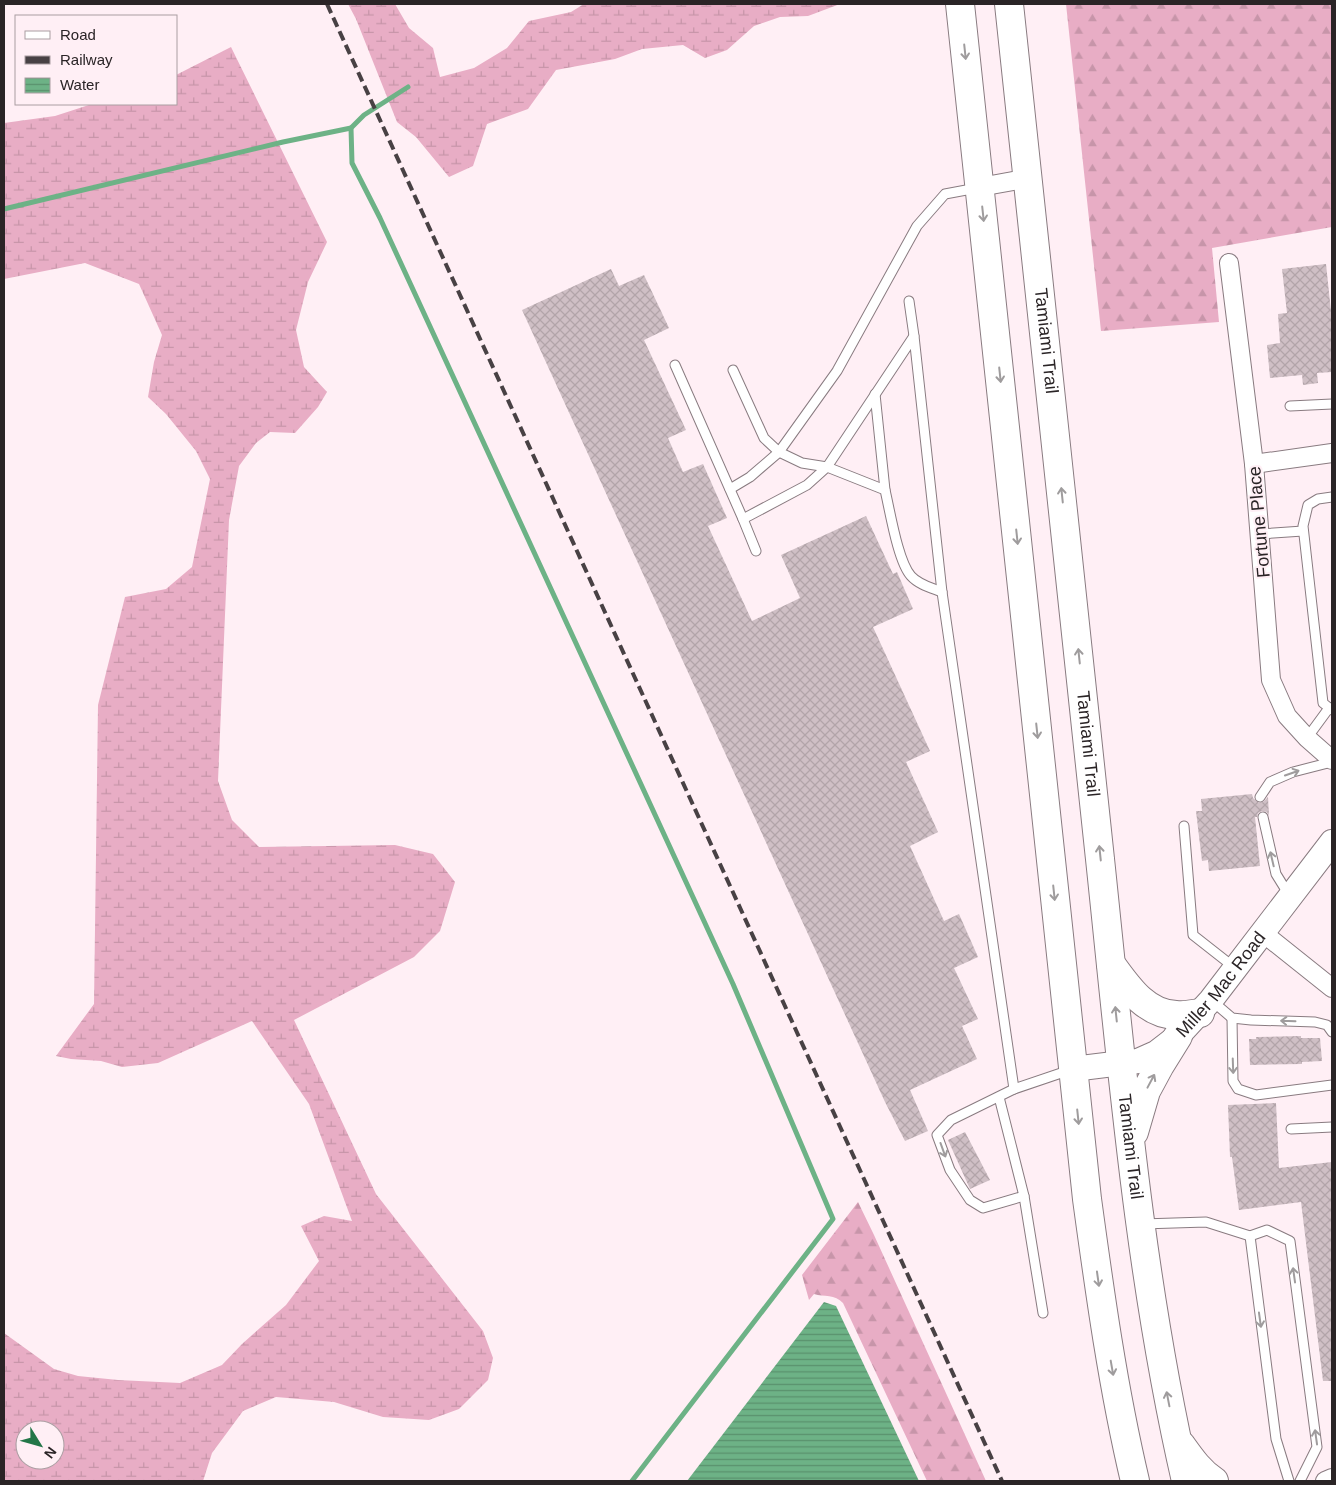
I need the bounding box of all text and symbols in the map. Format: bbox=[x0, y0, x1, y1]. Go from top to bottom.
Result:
legend bbox=[15, 15, 178, 105]
text: Road bbox=[60, 26, 96, 43]
one-way arrow bbox=[960, 44, 970, 60]
text: Railway bbox=[60, 51, 113, 68]
text: Water bbox=[60, 76, 99, 93]
one-way arrow bbox=[978, 205, 988, 221]
street label: Tamiami Trail bbox=[1031, 287, 1062, 395]
one-way arrow bbox=[995, 367, 1005, 383]
street label: Fortune Place bbox=[1244, 465, 1274, 579]
one-way arrow bbox=[1058, 487, 1067, 503]
one-way arrow bbox=[1012, 529, 1022, 545]
one-way arrow bbox=[1074, 649, 1084, 665]
street label: Tamiami Trail bbox=[1073, 690, 1104, 798]
one-way arrow bbox=[1032, 723, 1042, 739]
one-way arrow bbox=[1284, 768, 1299, 777]
one-way arrow bbox=[1095, 845, 1105, 861]
one-way arrow bbox=[1267, 851, 1276, 867]
one-way arrow bbox=[1049, 884, 1059, 900]
street label: Miller Mac Road bbox=[1172, 928, 1270, 1041]
one-way arrow bbox=[1112, 1007, 1121, 1023]
one-way arrow bbox=[1280, 1016, 1296, 1026]
one-way arrow bbox=[1228, 1058, 1238, 1074]
one-way arrow bbox=[1146, 1073, 1156, 1088]
street label: Tamiami Trail bbox=[1115, 1093, 1147, 1200]
one-way arrow bbox=[1073, 1109, 1083, 1125]
one-way arrow bbox=[939, 1142, 948, 1157]
one-way arrow bbox=[1289, 1268, 1299, 1284]
one-way arrow bbox=[1093, 1270, 1103, 1286]
one-way arrow bbox=[1255, 1312, 1265, 1328]
one-way arrow bbox=[1107, 1360, 1117, 1376]
one-way arrow bbox=[1163, 1392, 1173, 1408]
north arrow bbox=[15, 1420, 65, 1470]
one-way arrow bbox=[1311, 1429, 1321, 1445]
text: N bbox=[41, 1444, 60, 1462]

